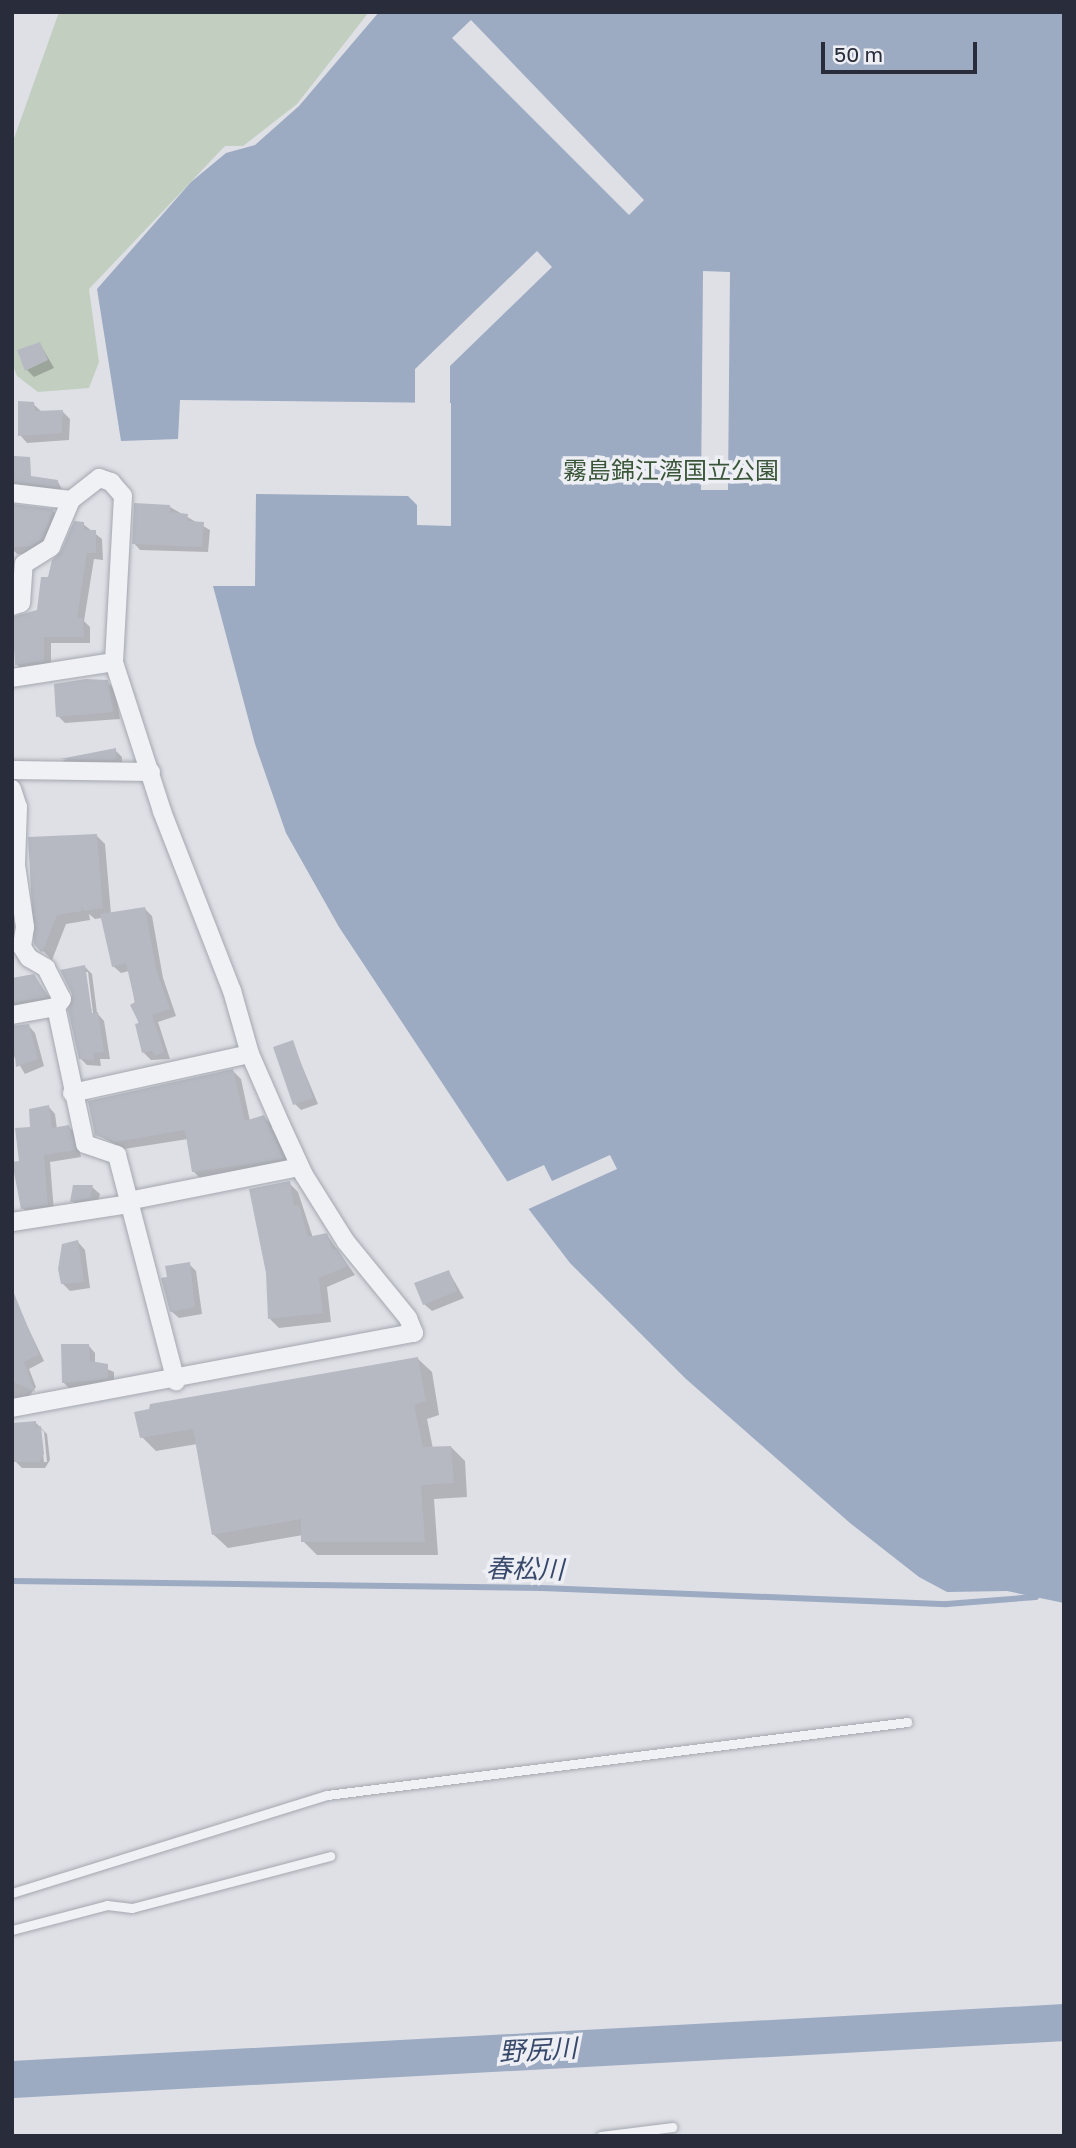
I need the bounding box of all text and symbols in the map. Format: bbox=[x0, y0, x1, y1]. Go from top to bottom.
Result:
scale bar bbox=[824, 28, 980, 72]
text: 50 m bbox=[834, 41, 883, 67]
park label: 霧島錦江湾国立公園 bbox=[563, 456, 779, 484]
water label: 春松川 bbox=[486, 1553, 564, 1585]
water label: 野尻川 bbox=[498, 2032, 578, 2068]

